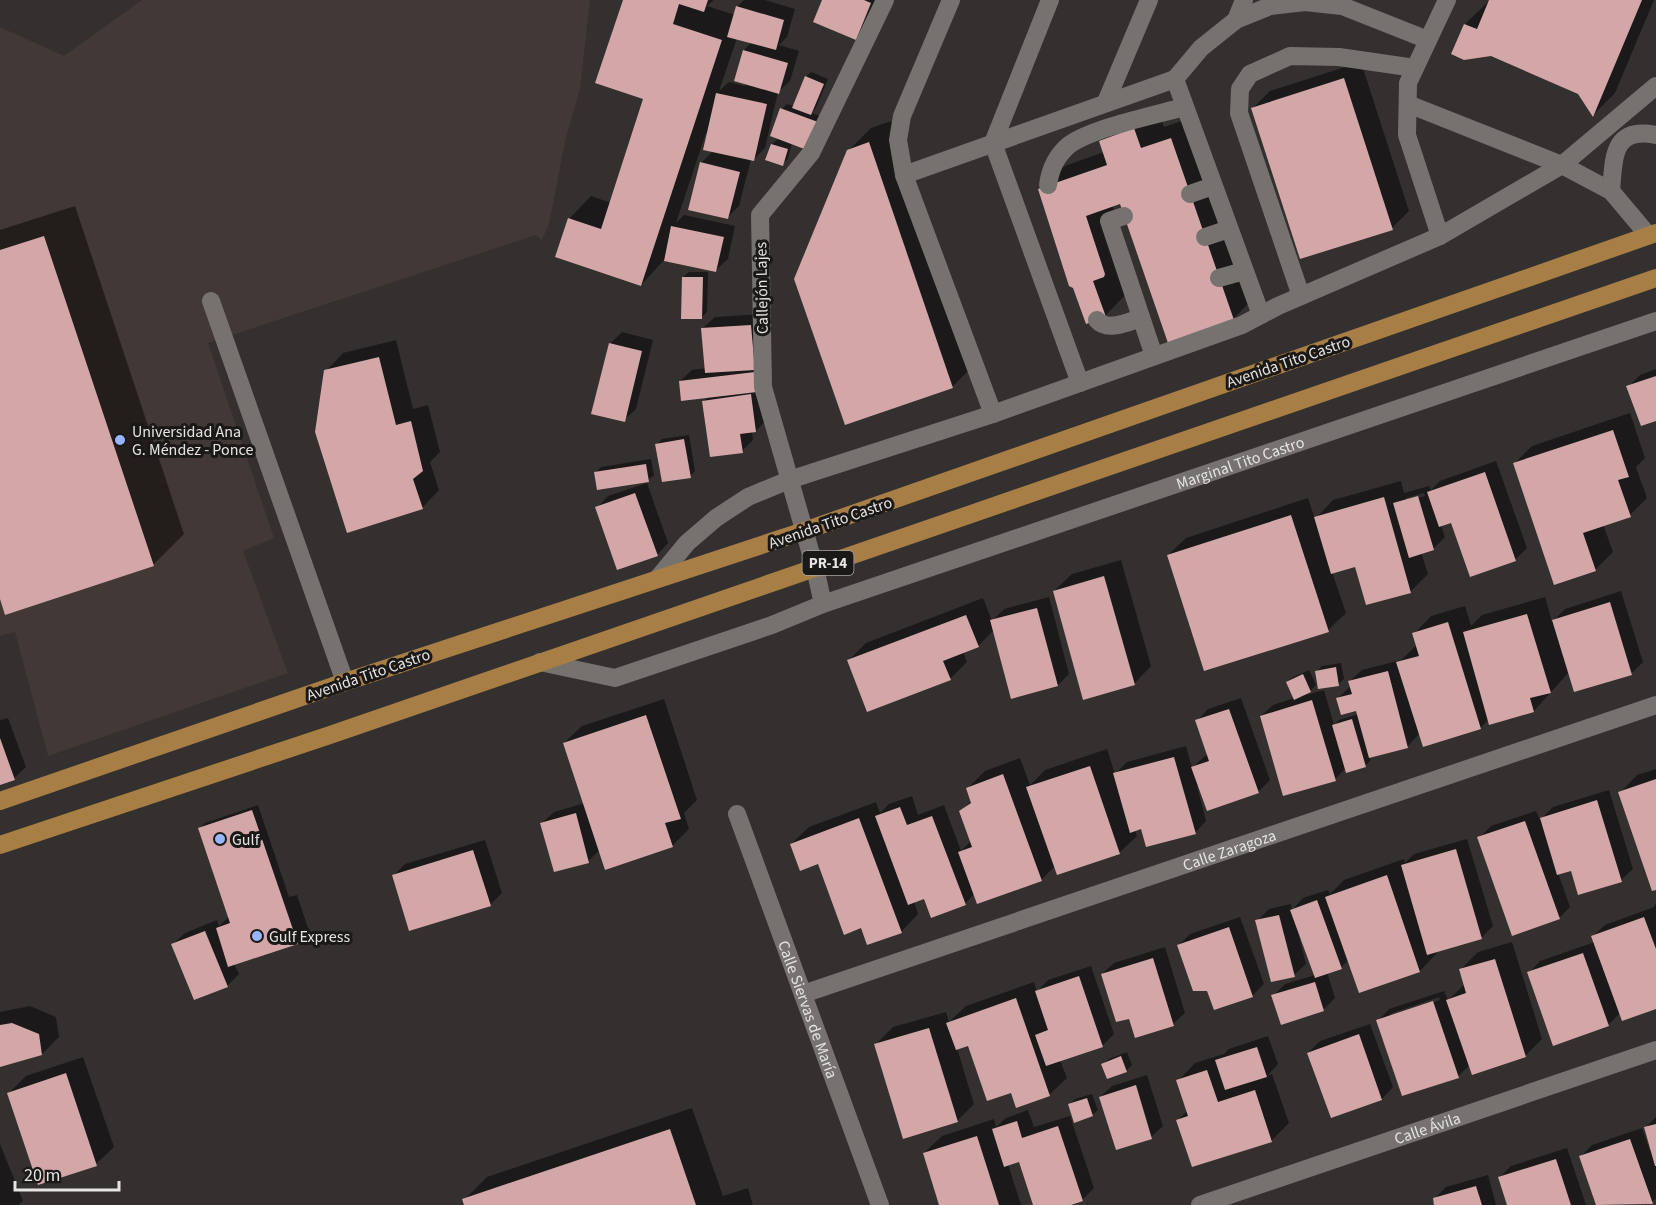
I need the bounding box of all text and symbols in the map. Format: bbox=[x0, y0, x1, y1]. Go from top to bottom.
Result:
street label: Callejón Lajes bbox=[750, 241, 774, 334]
street label: Avenida Tito Castro bbox=[1224, 330, 1353, 393]
place label: Universidad Ana G. Méndez - Ponce bbox=[132, 421, 253, 461]
street label: Marginal Tito Castro bbox=[1173, 431, 1307, 495]
marker: Universidad Ana G. Méndez - Ponce bbox=[113, 433, 127, 447]
street label: Avenida Tito Castro bbox=[766, 491, 895, 554]
road number: PR-14 bbox=[802, 551, 854, 575]
street label: Avenida Tito Castro bbox=[304, 643, 433, 706]
street label: Calle Zaragoza bbox=[1180, 825, 1279, 877]
place label: Gulf bbox=[232, 829, 261, 851]
marker: Gulf bbox=[213, 832, 227, 846]
place label: Gulf Express bbox=[269, 926, 351, 948]
marker: Gulf Express bbox=[250, 929, 264, 943]
street label: Calle Siervas de María bbox=[772, 938, 843, 1082]
street label: Calle Ávila bbox=[1391, 1107, 1464, 1150]
scale bar bbox=[15, 1154, 118, 1192]
text: 20 m bbox=[24, 1163, 60, 1188]

